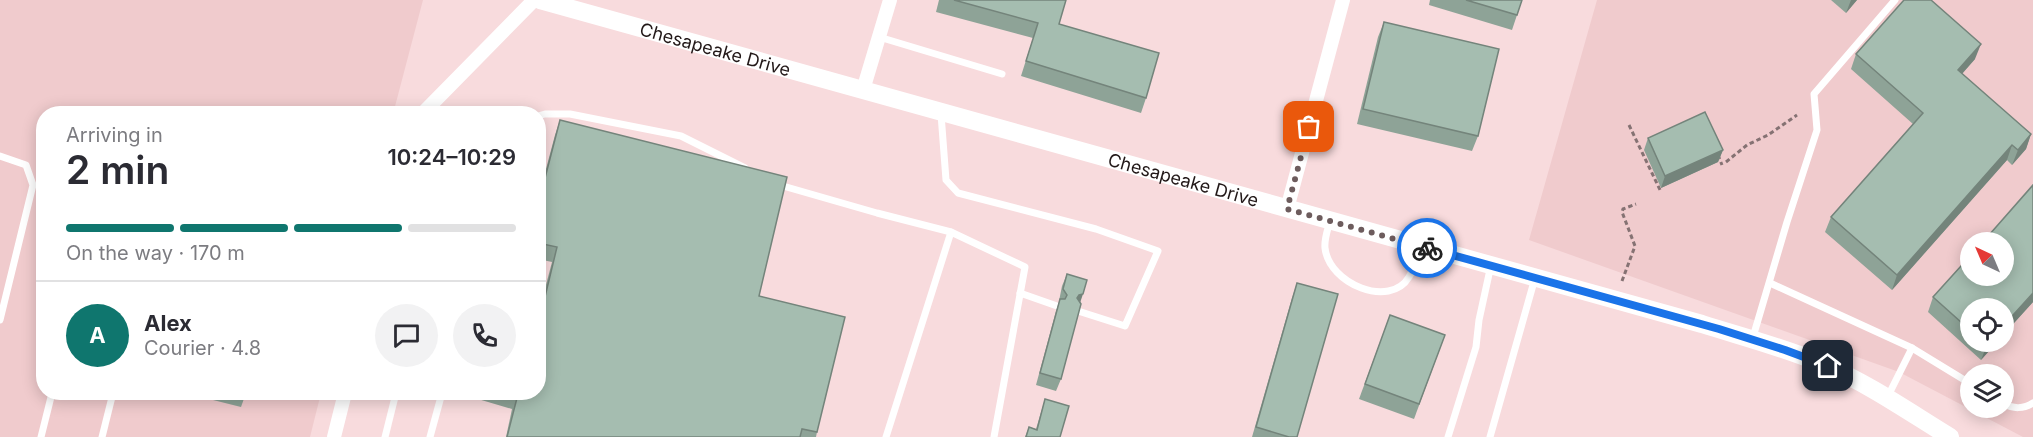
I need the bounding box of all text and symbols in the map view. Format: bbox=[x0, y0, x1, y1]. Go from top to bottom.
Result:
street label: Chesapeake Drive bbox=[638, 18, 793, 80]
pin bbox=[1283, 101, 1334, 152]
icon: bag bbox=[1292, 110, 1325, 143]
text: Arriving in bbox=[66, 123, 163, 147]
text: 10:24–10:29 bbox=[388, 144, 516, 170]
text: 2 min bbox=[66, 146, 169, 193]
street label: Chesapeake Drive bbox=[1106, 148, 1261, 210]
courier bbox=[1397, 218, 1457, 278]
icon: bike bbox=[1411, 232, 1444, 265]
north arrow bbox=[1960, 232, 2014, 286]
map controls bbox=[1960, 232, 2014, 418]
text: On the way · 170 m bbox=[66, 241, 245, 265]
button: locate bbox=[1960, 298, 2014, 352]
button: chat bbox=[375, 304, 438, 367]
button: phone bbox=[453, 304, 516, 367]
text: Alex bbox=[144, 310, 192, 336]
text: A bbox=[89, 322, 106, 348]
text: Courier · 4.8 bbox=[144, 336, 261, 360]
pin bbox=[1802, 340, 1853, 391]
icon: home bbox=[1811, 349, 1844, 382]
button: layers bbox=[1960, 364, 2014, 418]

